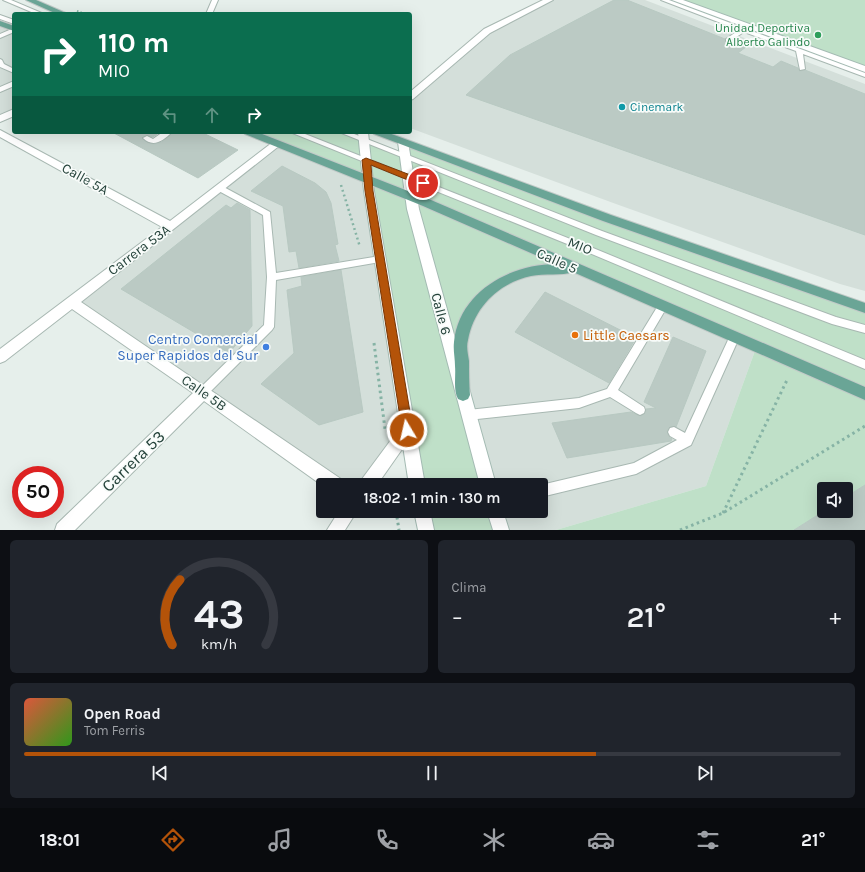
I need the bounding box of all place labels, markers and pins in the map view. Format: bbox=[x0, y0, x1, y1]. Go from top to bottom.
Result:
place label: Unidad Deportiva Alberto Galindo bbox=[715, 21, 810, 49]
marker: Unidad Deportiva Alberto Galindo bbox=[813, 30, 823, 40]
place label: Cinemark bbox=[630, 100, 684, 114]
marker: Cinemark bbox=[617, 102, 627, 112]
pin bbox=[406, 166, 440, 200]
place label: Little Caesars bbox=[583, 327, 670, 344]
marker: Little Caesars bbox=[570, 330, 580, 340]
place label: Centro Comercial Super Rapidos del Sur bbox=[117, 331, 259, 364]
marker: Centro Comercial Super Rapidos del Sur bbox=[261, 342, 271, 352]

